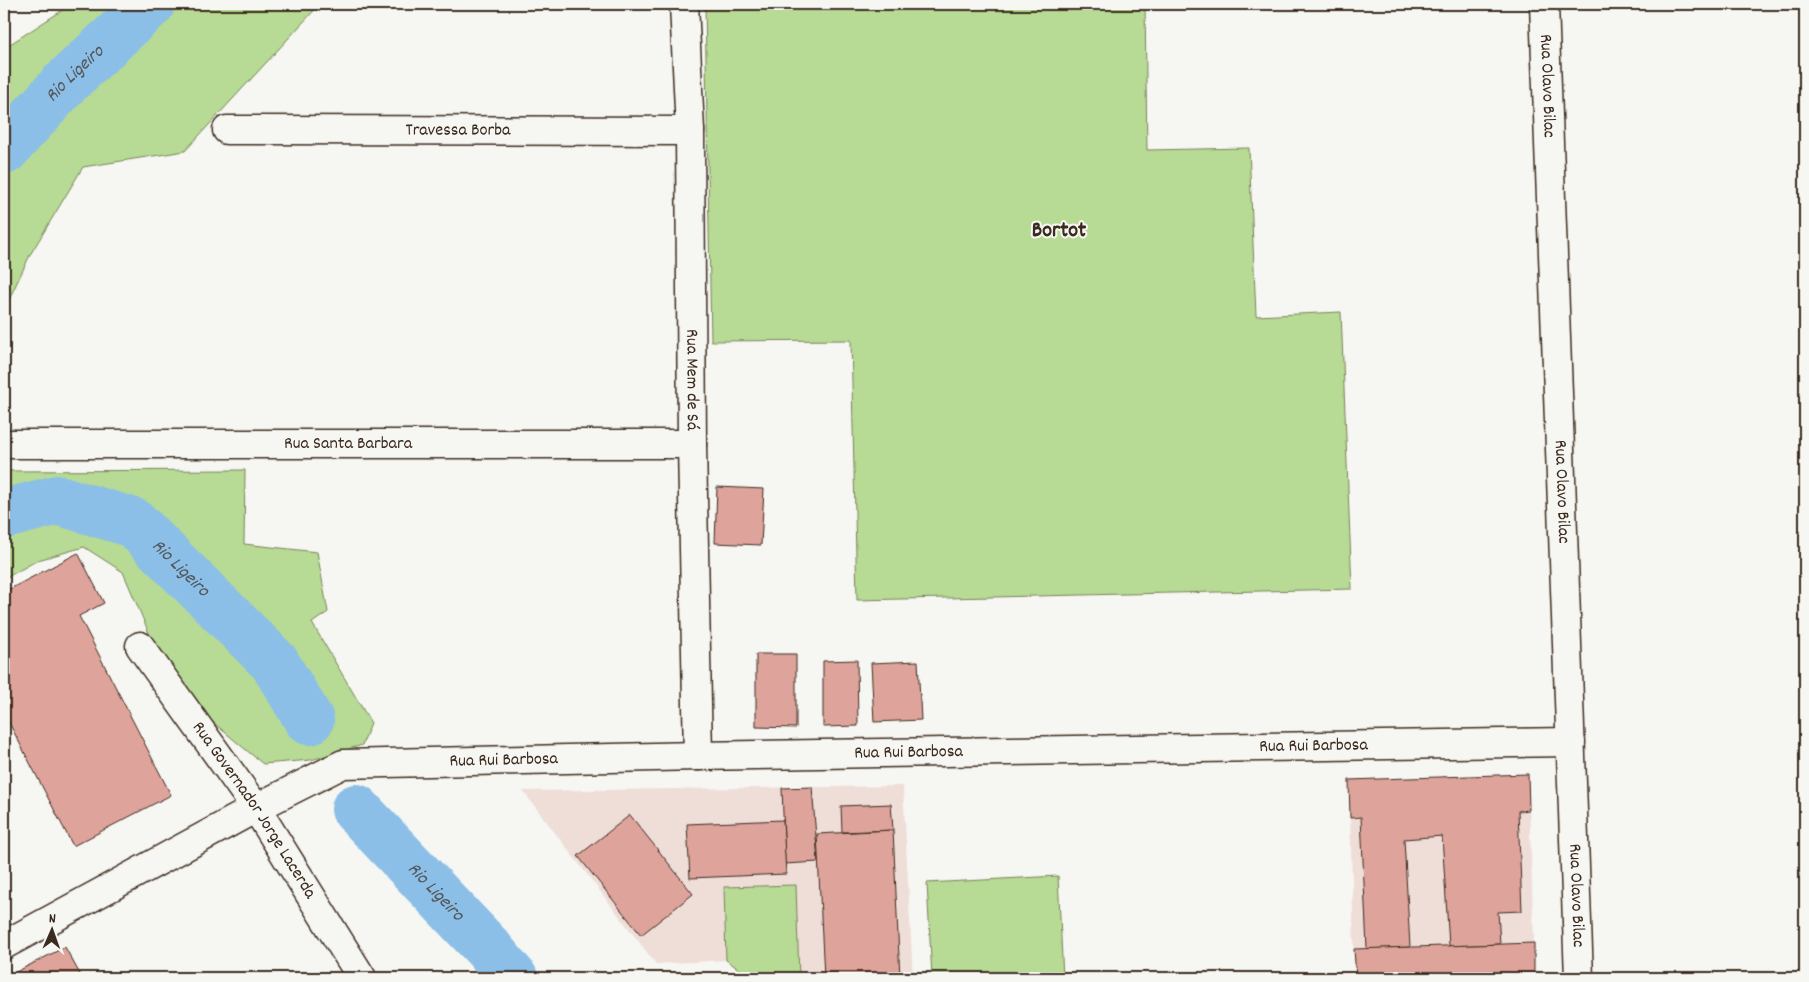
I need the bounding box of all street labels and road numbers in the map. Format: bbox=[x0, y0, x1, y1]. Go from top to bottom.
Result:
street label: Rua Olavo Bilac bbox=[1533, 34, 1561, 138]
street label: Travessa Borba bbox=[405, 118, 511, 143]
street label: Rua Mem de Sá bbox=[679, 329, 704, 431]
street label: Rua Santa Barbara bbox=[284, 432, 413, 457]
street label: Rua Olavo Bilac bbox=[1547, 439, 1576, 544]
street label: Rua Governador Jorge Lacerda bbox=[186, 717, 322, 904]
street label: Rua Rui Barbosa bbox=[1259, 733, 1369, 759]
street label: Rua Rui Barbosa bbox=[854, 739, 964, 766]
street label: Rua Rui Barbosa bbox=[449, 747, 559, 774]
street label: Rua Olavo Bilac bbox=[1562, 843, 1590, 948]

